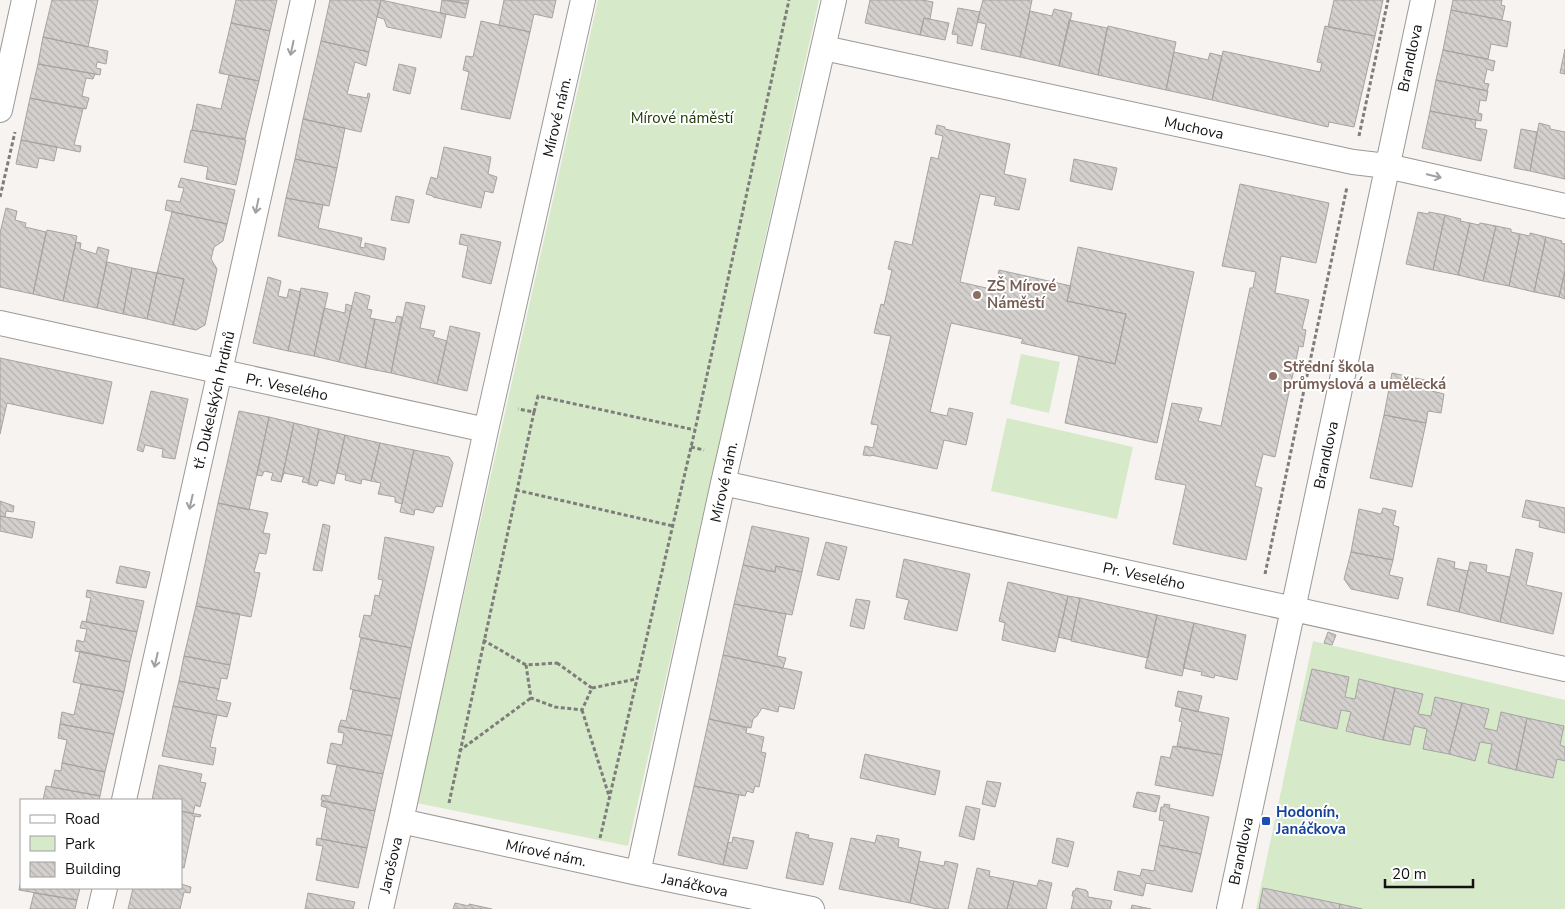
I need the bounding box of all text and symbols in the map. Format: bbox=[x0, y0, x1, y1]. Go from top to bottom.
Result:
street label: Brandlova bbox=[1393, 22, 1427, 94]
one-way arrow bbox=[287, 39, 297, 55]
street label: Mírové nám. bbox=[538, 75, 576, 159]
park label: Mírové náměstí bbox=[631, 108, 735, 128]
street label: Muchova bbox=[1162, 112, 1226, 144]
one-way arrow bbox=[1426, 172, 1442, 182]
one-way arrow bbox=[252, 198, 261, 214]
place label: ZŠ Mírové Náměstí bbox=[987, 276, 1056, 313]
marker: ZŠ Mírové Náměstí bbox=[971, 289, 983, 301]
street label: tř. Dukelských hrdinů bbox=[188, 329, 240, 471]
place label: Střední škola průmyslová a umělecká bbox=[1283, 357, 1446, 394]
street label: Pr. Veselého bbox=[244, 369, 330, 405]
marker: Střední škola průmyslová a umělecká bbox=[1267, 370, 1279, 382]
street label: Brandlova bbox=[1309, 419, 1343, 491]
street label: Mírové nám. bbox=[706, 440, 742, 524]
one-way arrow bbox=[186, 493, 196, 509]
street label: Pr. Veselého bbox=[1101, 558, 1187, 594]
one-way arrow bbox=[151, 652, 160, 668]
legend bbox=[20, 799, 182, 889]
place label: Hodonín, Janáčkova bbox=[1275, 802, 1346, 839]
text: Road bbox=[65, 809, 100, 829]
street label: Brandlova bbox=[1224, 815, 1258, 887]
marker: Hodonín, Janáčkova bbox=[1260, 815, 1272, 827]
text: Park bbox=[65, 834, 95, 854]
street label: Jarošova bbox=[375, 835, 407, 896]
street label: Mírové nám. bbox=[504, 835, 588, 871]
scale bar bbox=[1385, 856, 1472, 888]
text: Building bbox=[65, 859, 121, 879]
text: 20 m bbox=[1392, 864, 1427, 884]
street label: Janáčkova bbox=[659, 868, 730, 902]

